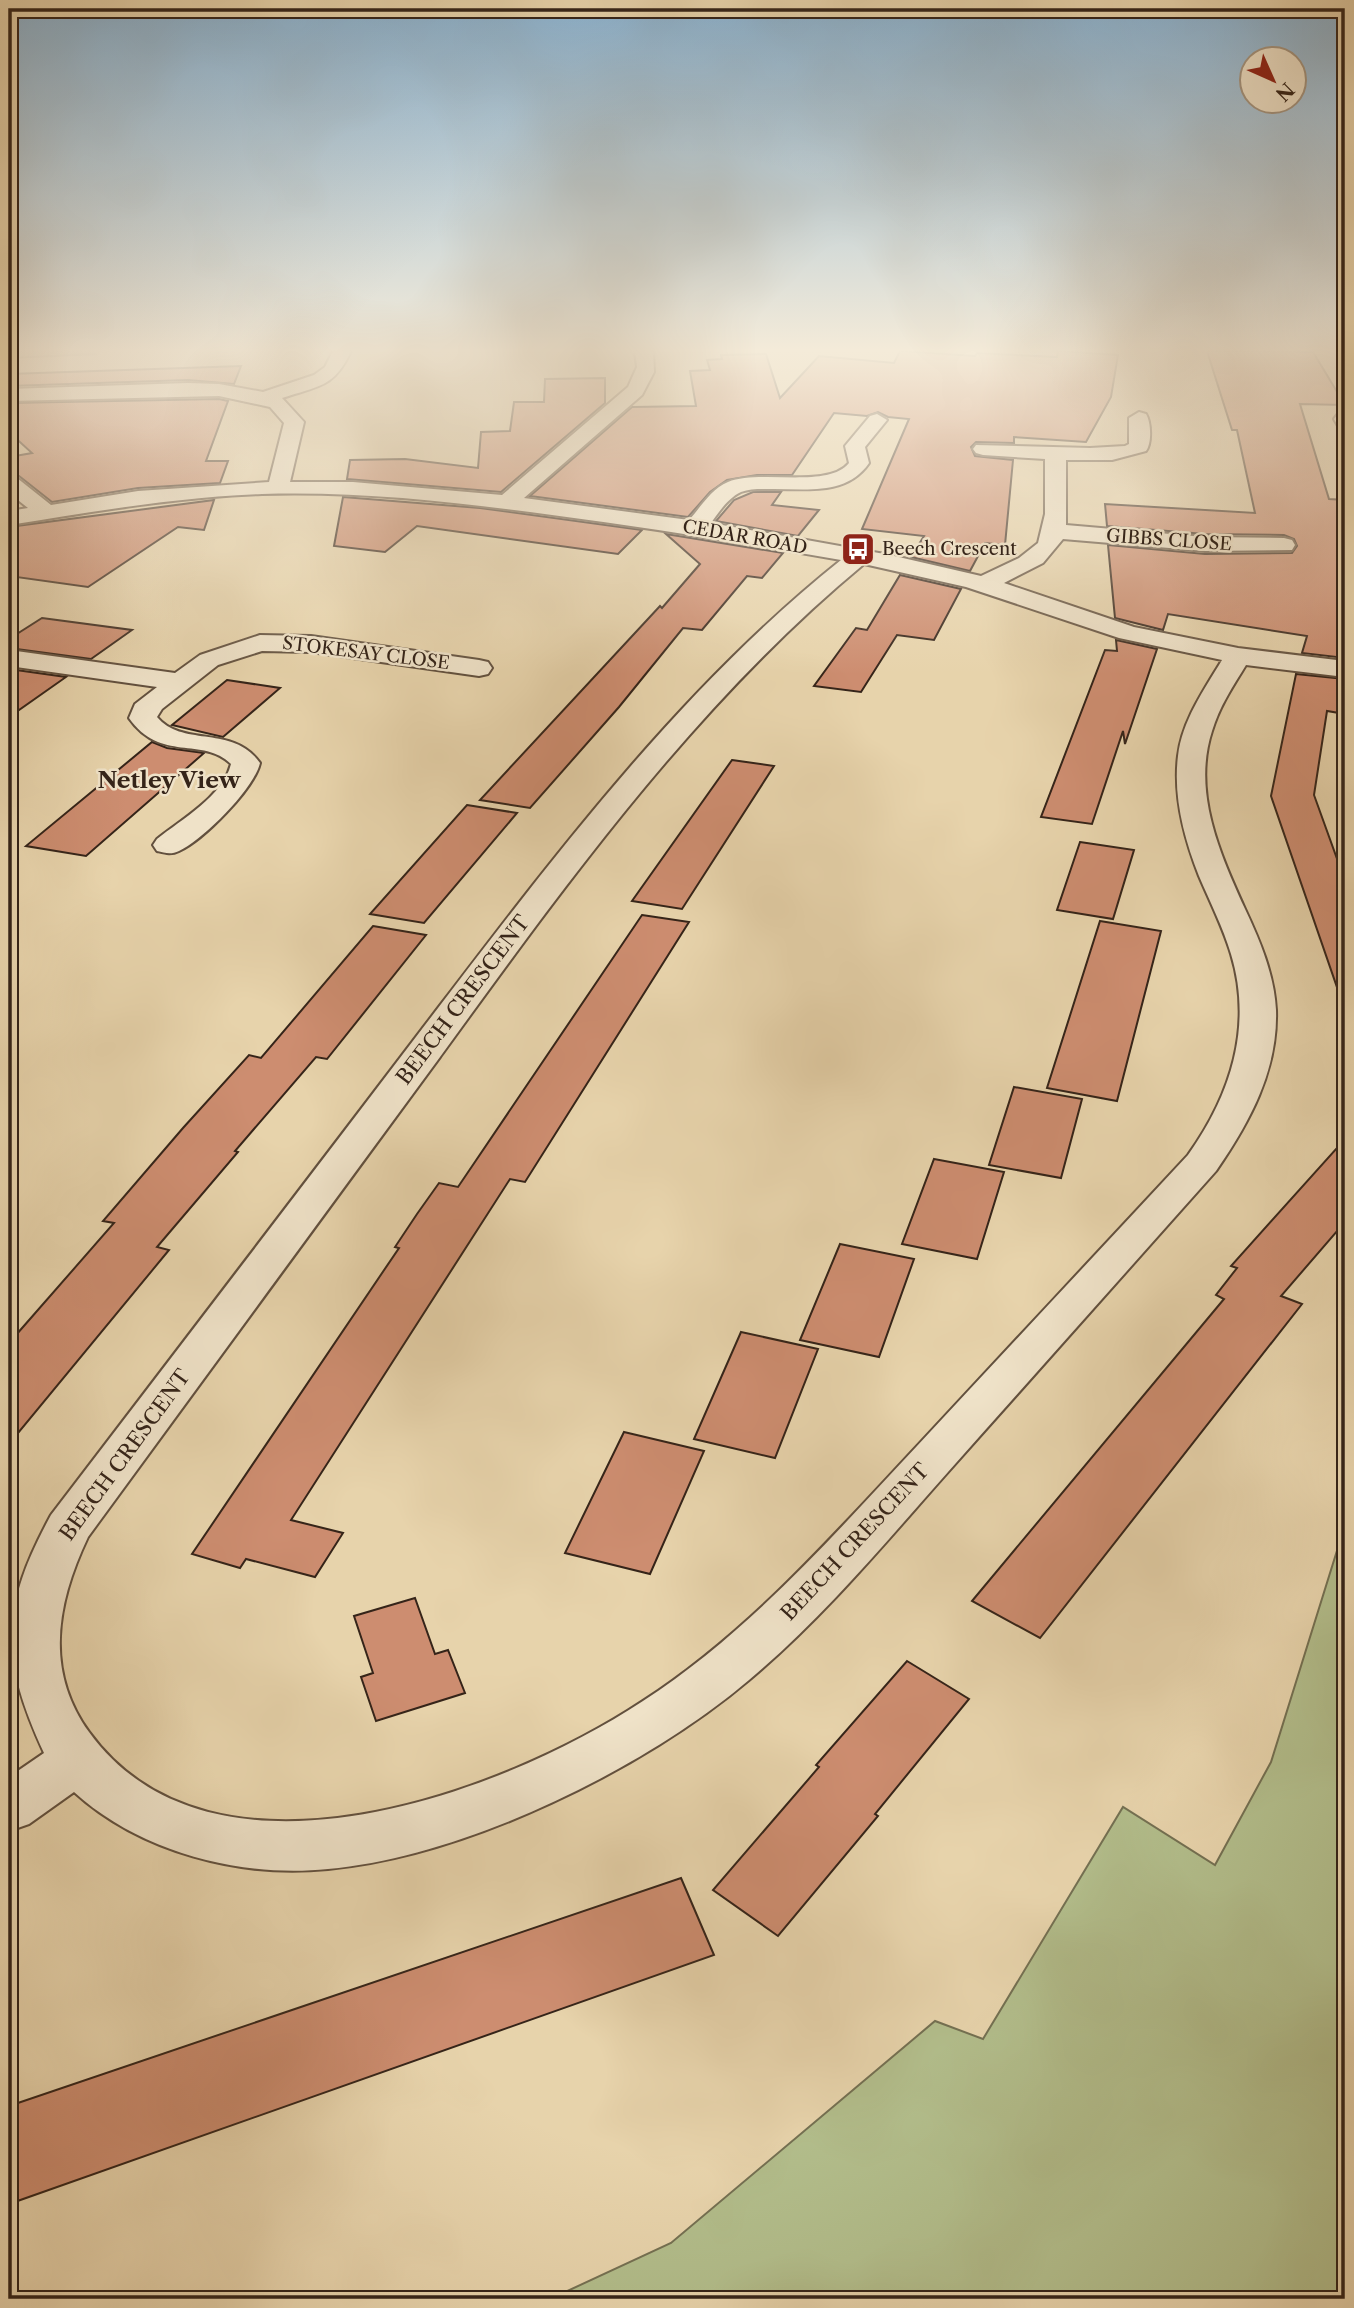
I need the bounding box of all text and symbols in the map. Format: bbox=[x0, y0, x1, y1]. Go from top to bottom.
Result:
north arrow bbox=[1238, 46, 1308, 116]
text: N bbox=[1271, 78, 1299, 106]
street label: CEDAR ROAD bbox=[681, 515, 809, 559]
street label: GIBBS CLOSE bbox=[1106, 525, 1232, 555]
bus stop icon: Beech Crescent bbox=[839, 530, 877, 568]
place label: Beech Crescent bbox=[882, 538, 1017, 560]
street label: STOKESAY CLOSE bbox=[281, 632, 451, 674]
district label: Netley View bbox=[97, 766, 242, 794]
street label: BEECH CRESCENT bbox=[391, 910, 535, 1089]
street label: BEECH CRESCENT bbox=[54, 1364, 195, 1545]
street label: BEECH CRESCENT bbox=[775, 1458, 934, 1625]

